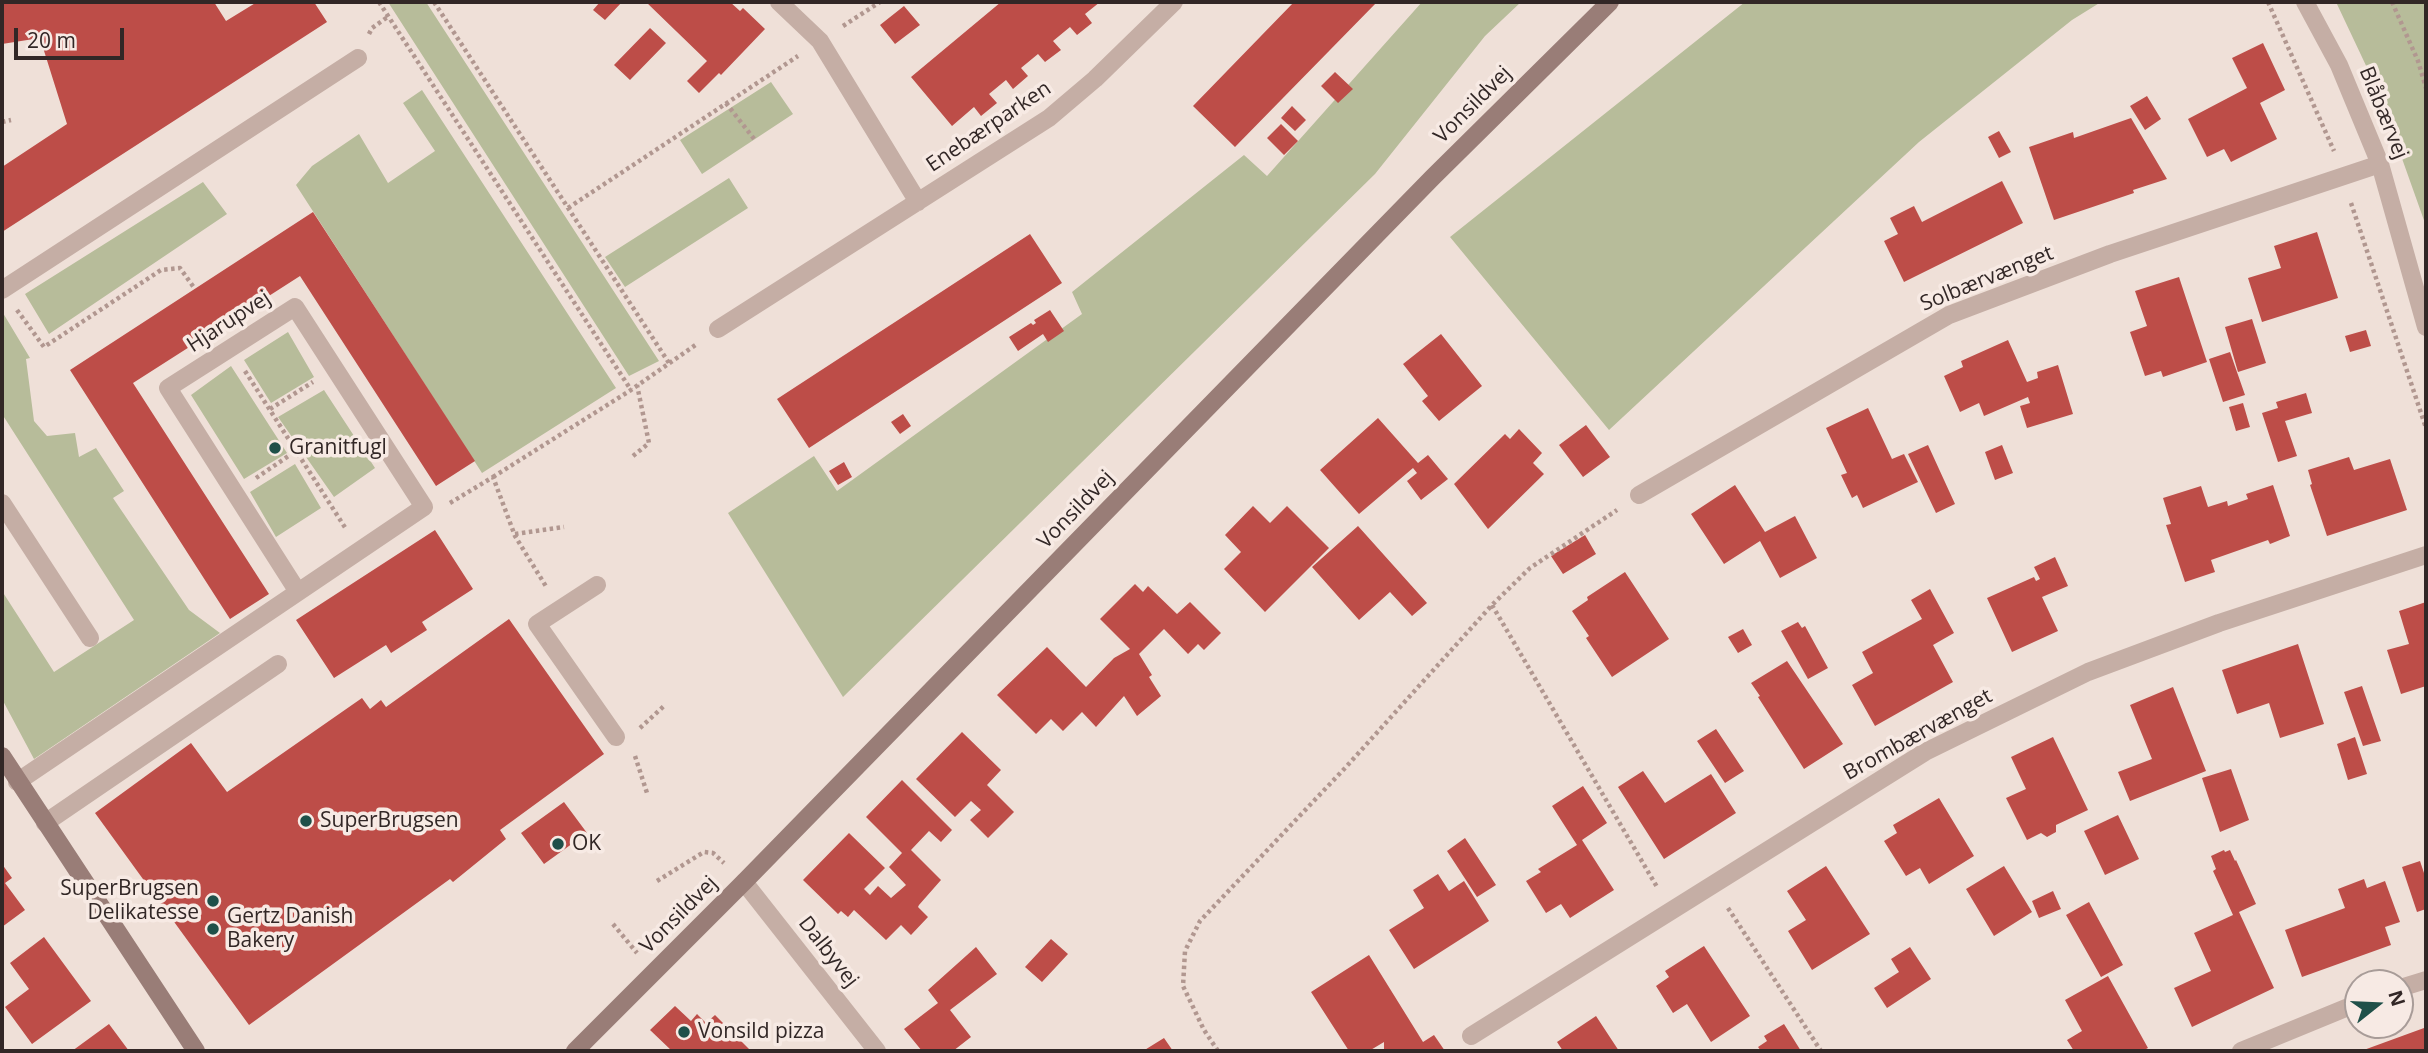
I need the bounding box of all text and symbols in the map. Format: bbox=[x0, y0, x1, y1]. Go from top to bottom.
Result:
scale bar bbox=[18, 14, 128, 58]
text: 20 m bbox=[27, 26, 76, 54]
street label: Vonsildvej bbox=[1429, 61, 1517, 149]
street label: Blåbærvej bbox=[2353, 63, 2413, 163]
street label: Enebærparken bbox=[922, 76, 1056, 178]
street label: Solbærvænget bbox=[1917, 241, 2057, 317]
street label: Hjarupvej bbox=[183, 286, 275, 358]
place label: Granitfugl bbox=[289, 435, 387, 461]
marker: Granitfugl bbox=[267, 440, 283, 456]
street label: Vonsildvej bbox=[1033, 466, 1119, 554]
street label: Brombærvænget bbox=[1839, 684, 1997, 786]
place label: SuperBrugsen bbox=[320, 808, 459, 834]
marker: SuperBrugsen bbox=[298, 813, 314, 829]
place label: OK bbox=[572, 831, 601, 857]
marker: OK bbox=[550, 836, 566, 852]
street label: Vonsildvej bbox=[635, 871, 723, 959]
place label: SuperBrugsen Delikatesse bbox=[60, 876, 199, 926]
marker: SuperBrugsen Delikatesse bbox=[205, 893, 221, 909]
place label: Gertz Danish Bakery bbox=[227, 904, 353, 954]
street label: Dalbyvej bbox=[792, 911, 864, 993]
marker: Gertz Danish Bakery bbox=[205, 921, 221, 937]
north arrow bbox=[2344, 969, 2414, 1039]
text: N bbox=[2382, 987, 2412, 1009]
place label: Vonsild pizza bbox=[698, 1019, 824, 1045]
marker: Vonsild pizza bbox=[676, 1024, 692, 1040]

